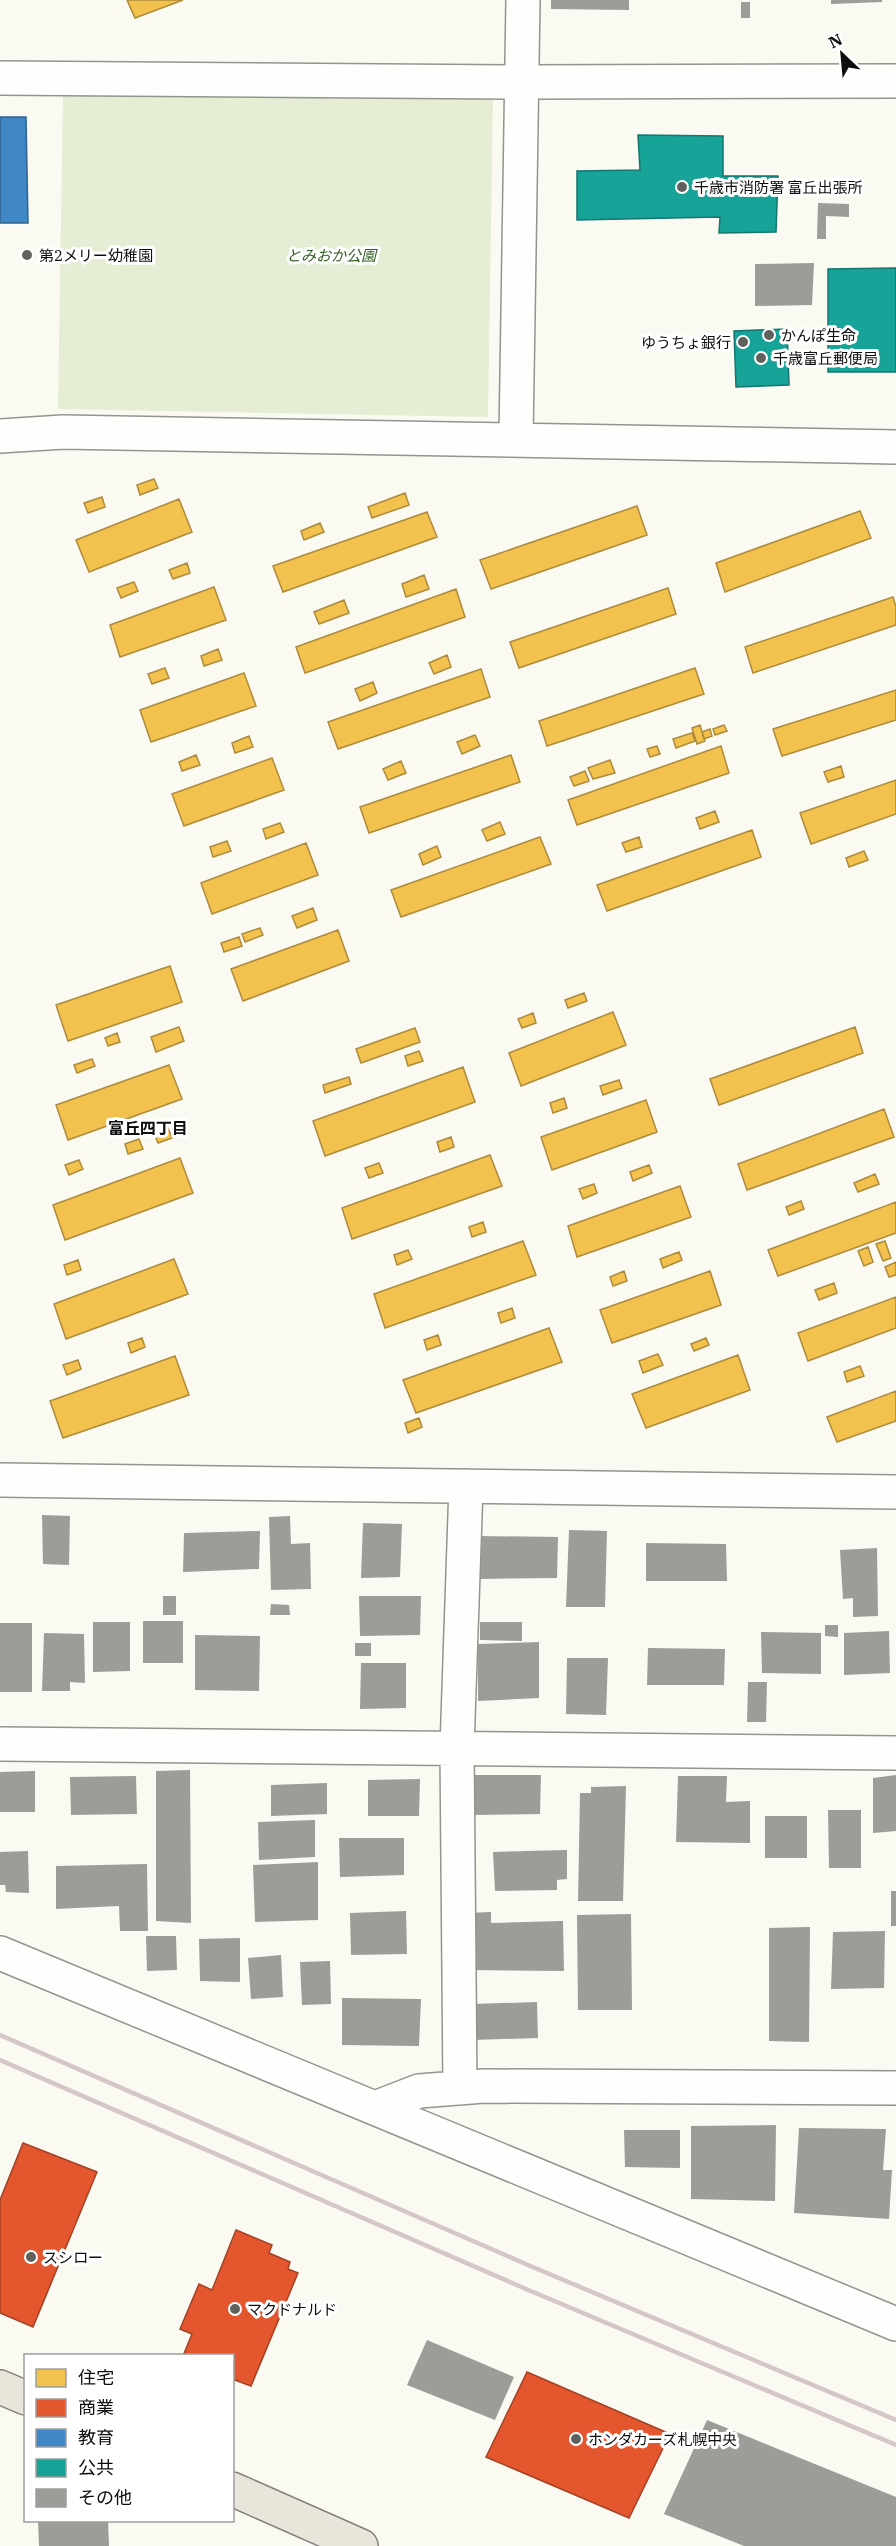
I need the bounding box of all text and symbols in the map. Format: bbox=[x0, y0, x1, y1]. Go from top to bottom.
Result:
north arrow bbox=[812, 24, 872, 84]
text: N bbox=[825, 29, 845, 52]
place label: 千歳市消防署 富丘出張所 bbox=[694, 178, 862, 197]
marker: 千歳市消防署 富丘出張所 bbox=[675, 180, 689, 194]
place label: 第2メリー幼稚園 bbox=[39, 246, 153, 265]
park label: とみおか公園 bbox=[286, 246, 378, 265]
marker: 第2メリー幼稚園 bbox=[20, 248, 34, 262]
place label: かんぽ生命 bbox=[781, 326, 856, 345]
marker: かんぽ生命 bbox=[762, 328, 776, 342]
place label: ゆうちょ銀行 bbox=[641, 333, 731, 352]
marker: ゆうちょ銀行 bbox=[736, 335, 750, 349]
place label: 千歳富丘郵便局 bbox=[773, 349, 878, 368]
marker: 千歳富丘郵便局 bbox=[754, 351, 768, 365]
district label: 富丘四丁目 bbox=[108, 1118, 188, 1138]
place label: スシロー bbox=[43, 2248, 103, 2267]
marker: スシロー bbox=[24, 2250, 38, 2264]
place label: マクドナルド bbox=[247, 2300, 337, 2319]
marker: マクドナルド bbox=[228, 2302, 242, 2316]
legend bbox=[24, 2354, 234, 2522]
text: 住宅 bbox=[78, 2366, 114, 2389]
text: 商業 bbox=[78, 2396, 114, 2419]
text: 教育 bbox=[78, 2426, 114, 2449]
place label: ホンダカーズ札幌中央 bbox=[588, 2430, 737, 2449]
marker: ホンダカーズ札幌中央 bbox=[569, 2432, 583, 2446]
text: 公共 bbox=[78, 2456, 114, 2479]
text: その他 bbox=[78, 2486, 132, 2509]

